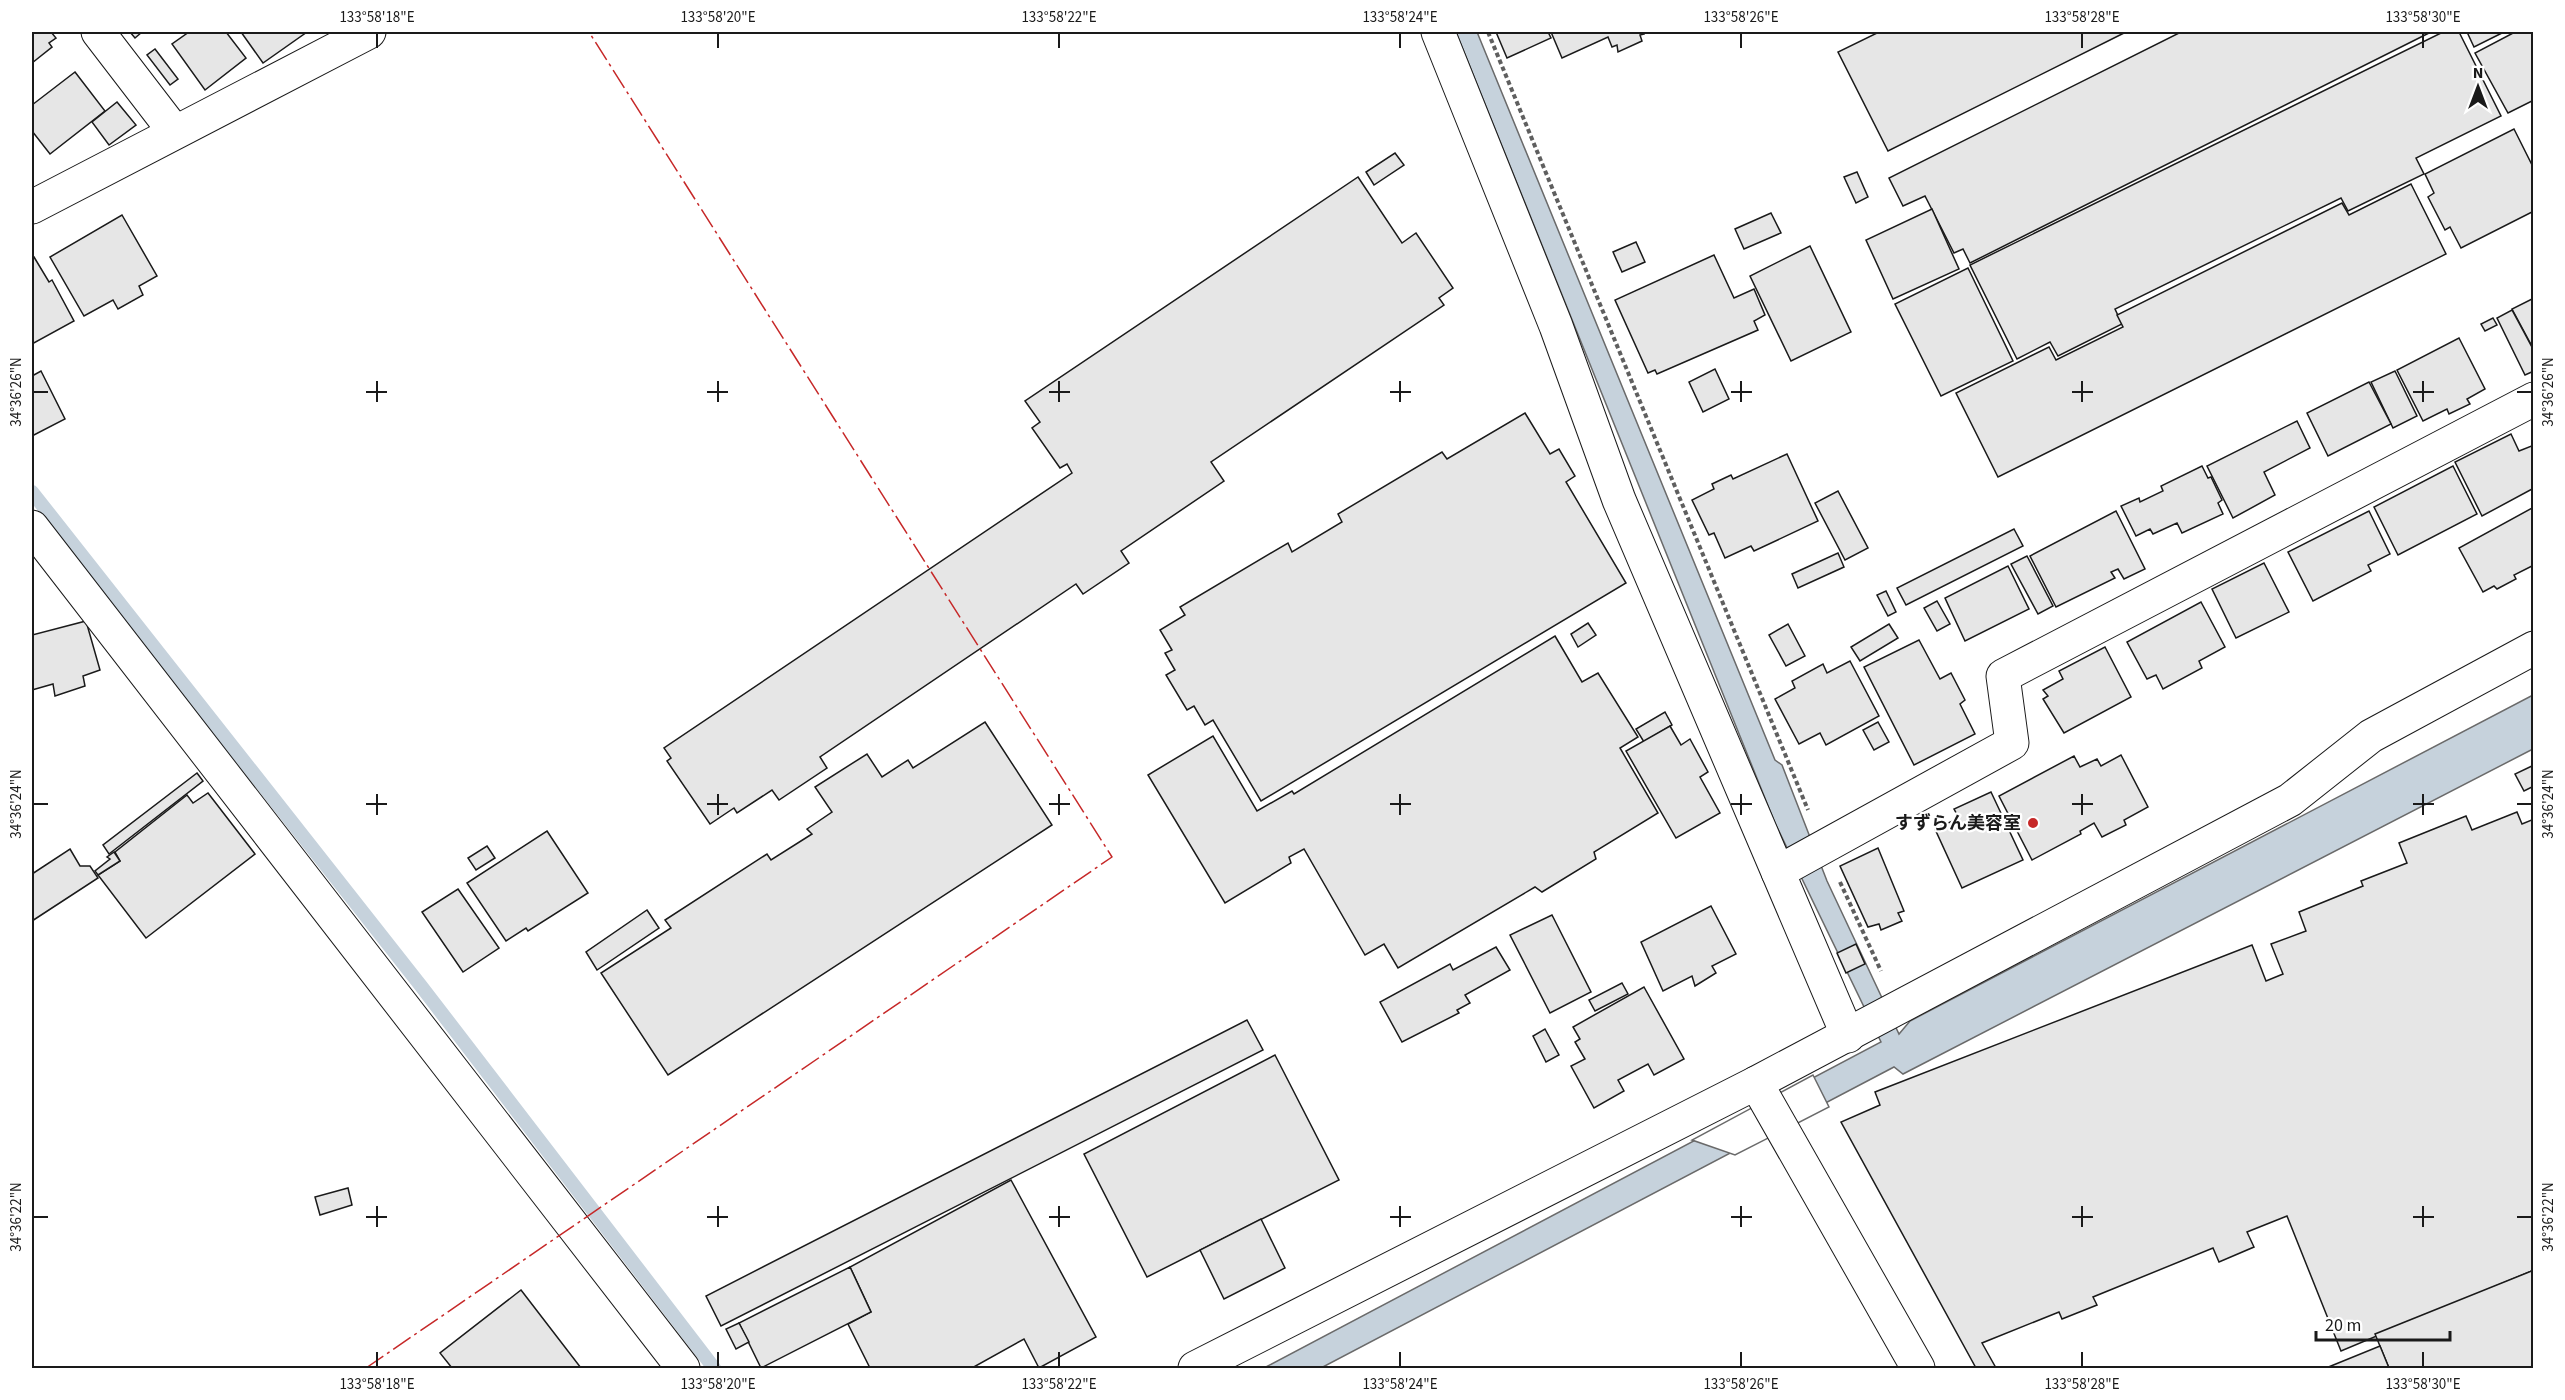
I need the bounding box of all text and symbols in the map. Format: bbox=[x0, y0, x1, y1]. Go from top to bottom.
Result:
text: 133°58'18"E bbox=[339, 7, 415, 28]
text: 133°58'20"E bbox=[680, 7, 756, 28]
text: 133°58'22"E bbox=[1021, 7, 1097, 28]
text: 133°58'24"E bbox=[1362, 7, 1438, 28]
text: 133°58'26"E bbox=[1703, 7, 1779, 28]
text: 133°58'28"E bbox=[2044, 7, 2120, 28]
text: 133°58'30"E bbox=[2385, 7, 2461, 28]
north arrow bbox=[2448, 57, 2508, 117]
text: N bbox=[2473, 62, 2483, 84]
text: 34°36'26"N bbox=[6, 357, 27, 427]
text: 34°36'26"N bbox=[2538, 357, 2559, 427]
text: 34°36'24"N bbox=[6, 769, 27, 839]
text: 34°36'24"N bbox=[2538, 769, 2559, 839]
place label: すずらん美容室 bbox=[1895, 811, 2021, 836]
marker: すずらん美容室 bbox=[2026, 816, 2040, 830]
text: 34°36'22"N bbox=[6, 1182, 27, 1252]
text: 34°36'22"N bbox=[2538, 1182, 2559, 1252]
scale bar bbox=[2316, 1304, 2450, 1342]
text: 20 m bbox=[2325, 1313, 2361, 1338]
text: 133°58'18"E bbox=[339, 1374, 415, 1395]
text: 133°58'20"E bbox=[680, 1374, 756, 1395]
text: 133°58'22"E bbox=[1021, 1374, 1097, 1395]
text: 133°58'24"E bbox=[1362, 1374, 1438, 1395]
text: 133°58'26"E bbox=[1703, 1374, 1779, 1395]
text: 133°58'28"E bbox=[2044, 1374, 2120, 1395]
text: 133°58'30"E bbox=[2385, 1374, 2461, 1395]

